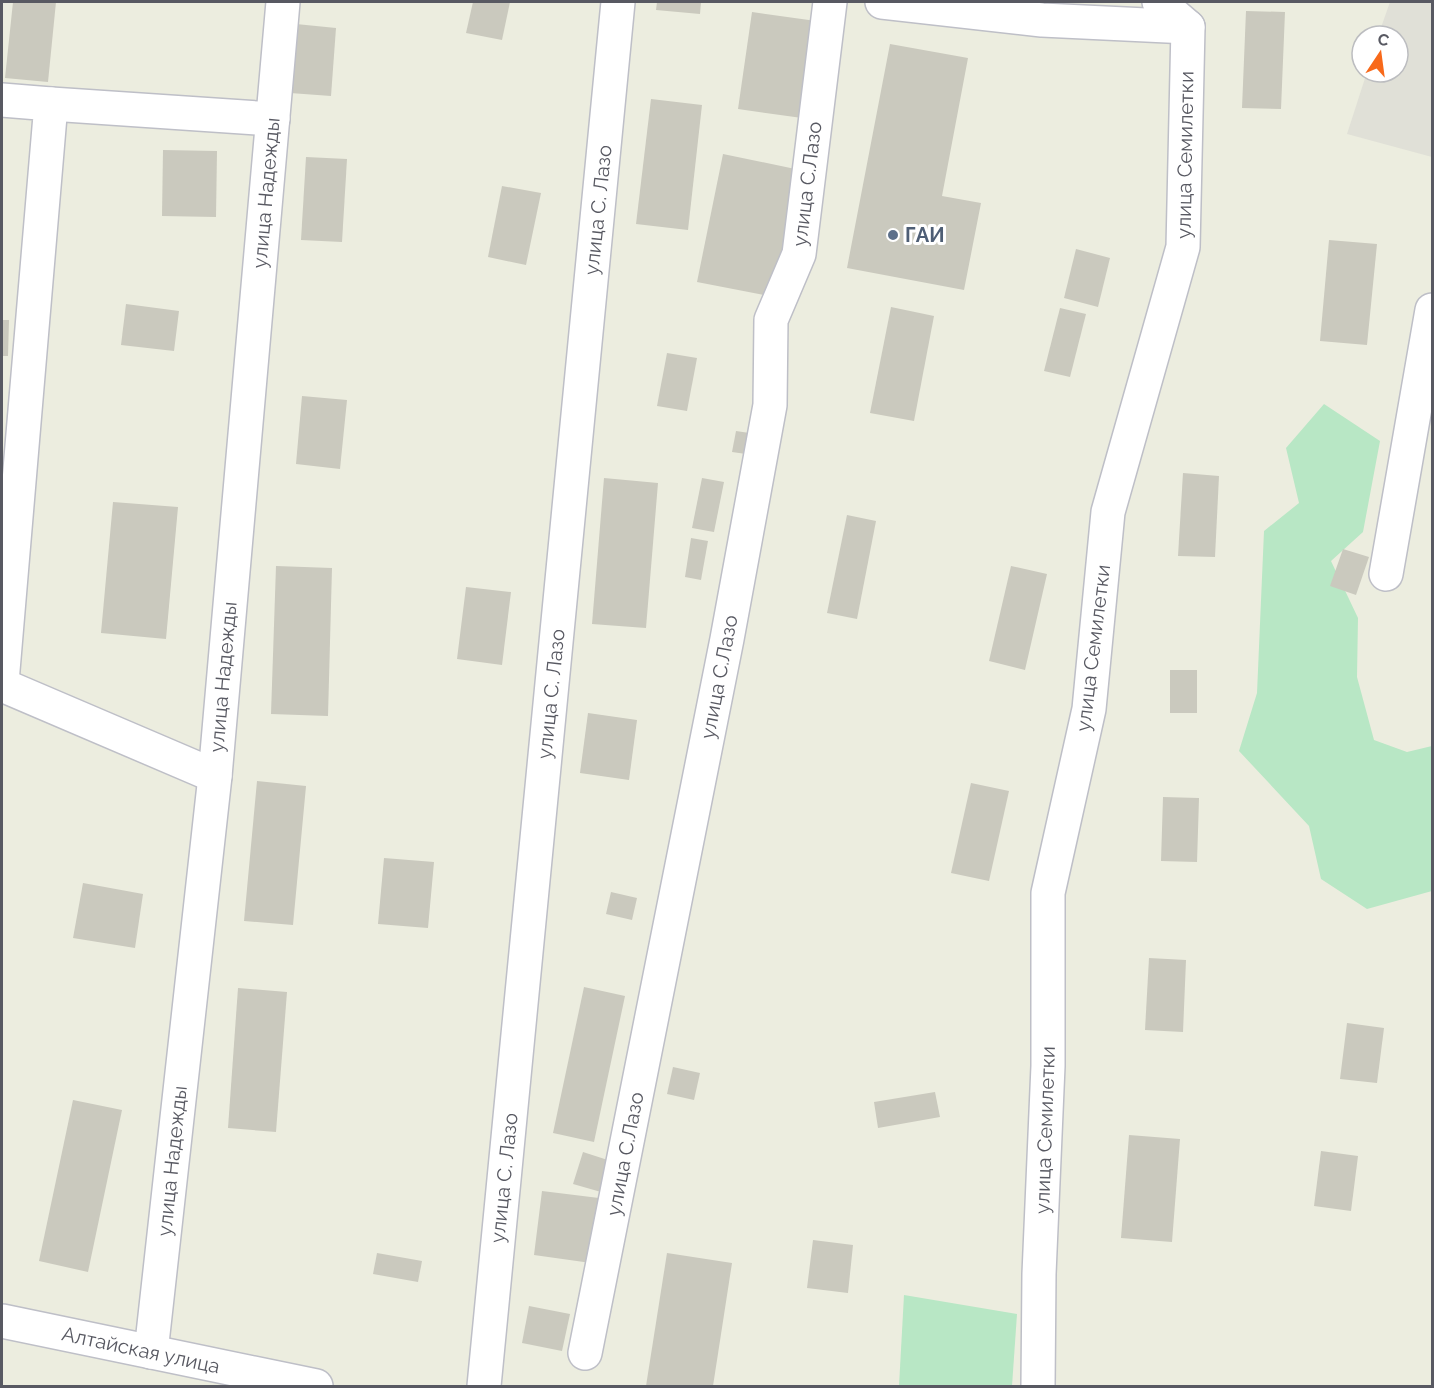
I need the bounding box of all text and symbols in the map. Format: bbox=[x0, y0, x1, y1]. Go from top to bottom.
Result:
north arrow bbox=[1350, 24, 1410, 84]
text: С bbox=[1376, 29, 1391, 50]
street label: улица Семилетки bbox=[1172, 71, 1198, 239]
street label: улица Надежды bbox=[247, 116, 285, 270]
street label: улица С.Лазо bbox=[787, 120, 827, 248]
street label: улица С. Лазо bbox=[579, 144, 617, 276]
place label: ГАИ bbox=[905, 223, 945, 247]
marker: ГАИ bbox=[886, 228, 900, 242]
street label: улица Семилетки bbox=[1071, 563, 1115, 733]
street label: улица Надежды bbox=[204, 600, 242, 754]
street label: улица С.Лазо bbox=[695, 613, 743, 741]
street label: улица С. Лазо bbox=[532, 628, 570, 760]
street label: улица Семилетки bbox=[1030, 1046, 1060, 1214]
street label: улица Надежды bbox=[152, 1084, 192, 1238]
street label: улица С.Лазо bbox=[601, 1090, 649, 1218]
street label: улица С. Лазо bbox=[485, 1112, 523, 1244]
street label: Алтайская улица bbox=[60, 1322, 222, 1378]

